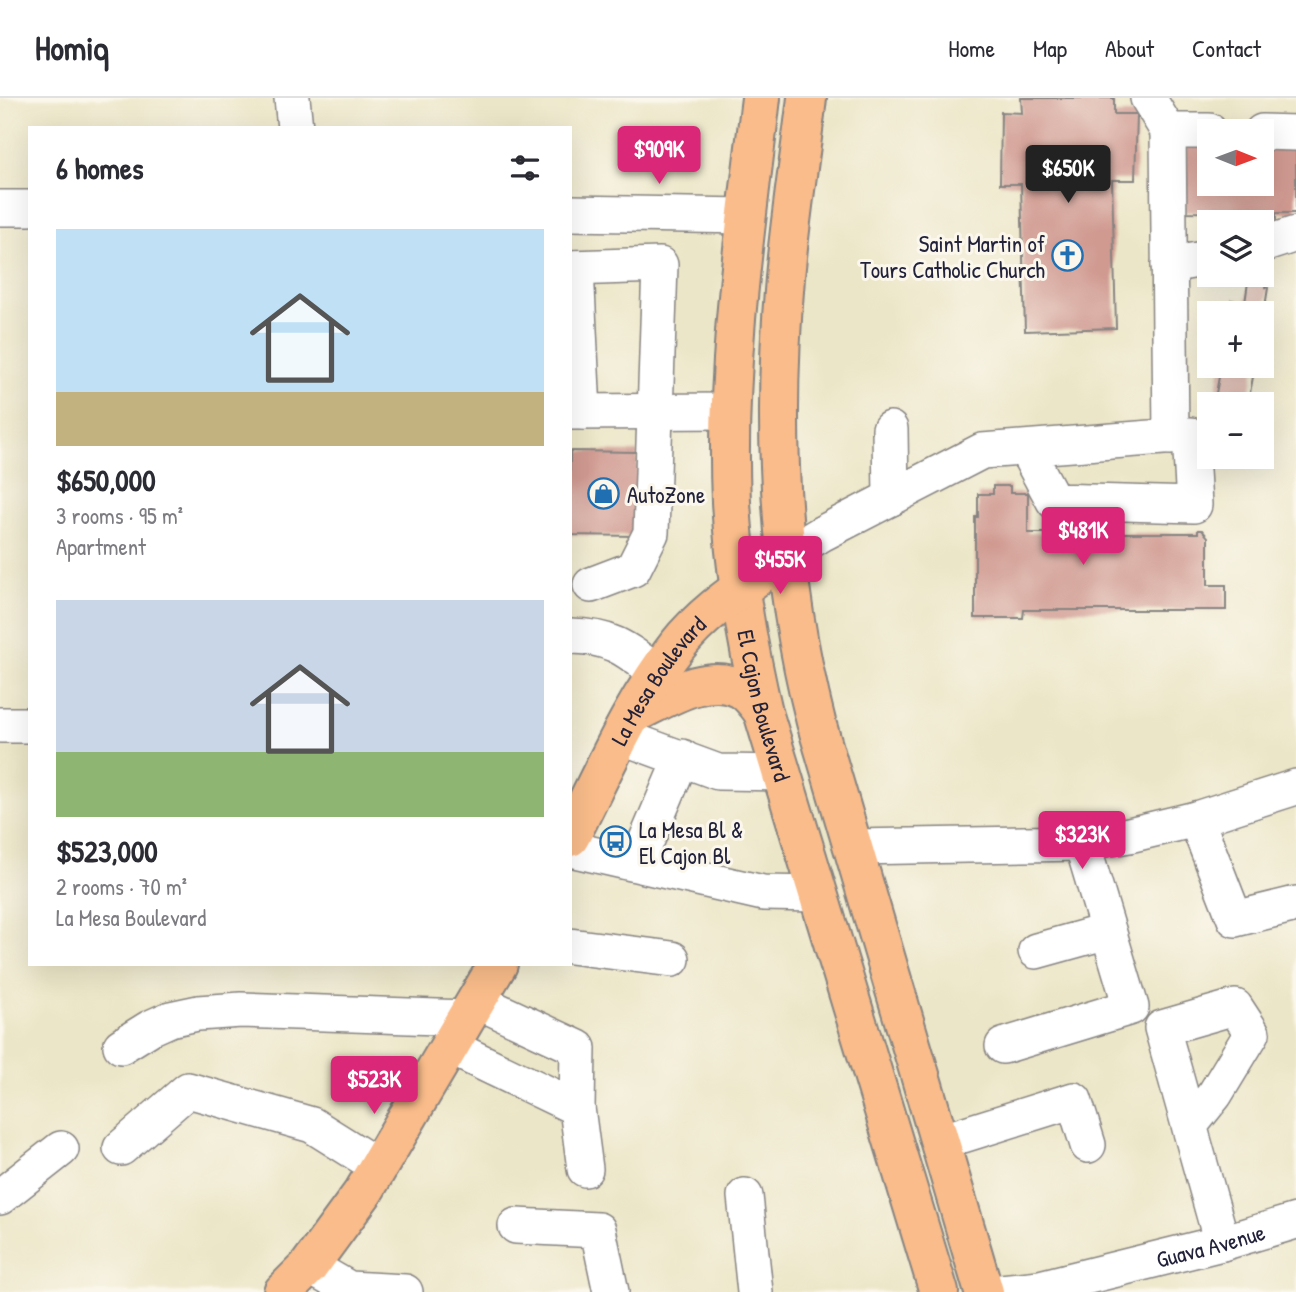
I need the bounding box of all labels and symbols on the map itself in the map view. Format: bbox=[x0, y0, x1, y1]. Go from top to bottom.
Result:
north arrow bbox=[1197, 119, 1274, 196]
pin: $909K bbox=[610, 126, 708, 186]
pin: $650K bbox=[1019, 146, 1117, 205]
place label: Saint Martin of Tours Catholic Church bbox=[860, 228, 1046, 285]
church icon: Saint Martin of Tours Catholic Church bbox=[1051, 239, 1085, 273]
shop icon: AutoZone bbox=[587, 477, 621, 511]
place label: AutoZone bbox=[627, 479, 705, 510]
pin: $481K bbox=[1034, 508, 1132, 567]
pin: $455K bbox=[731, 536, 829, 596]
street label: La Mesa Boulevard bbox=[603, 609, 712, 750]
street label: El Cajon Boulevard bbox=[731, 627, 799, 785]
pin: $323K bbox=[1033, 812, 1131, 871]
place label: La Mesa Bl & El Cajon Bl bbox=[639, 814, 743, 871]
bus stop icon: La Mesa Bl & El Cajon Bl bbox=[599, 825, 633, 859]
pin: $523K bbox=[325, 1056, 423, 1116]
street label: Guava Avenue bbox=[1153, 1216, 1268, 1274]

